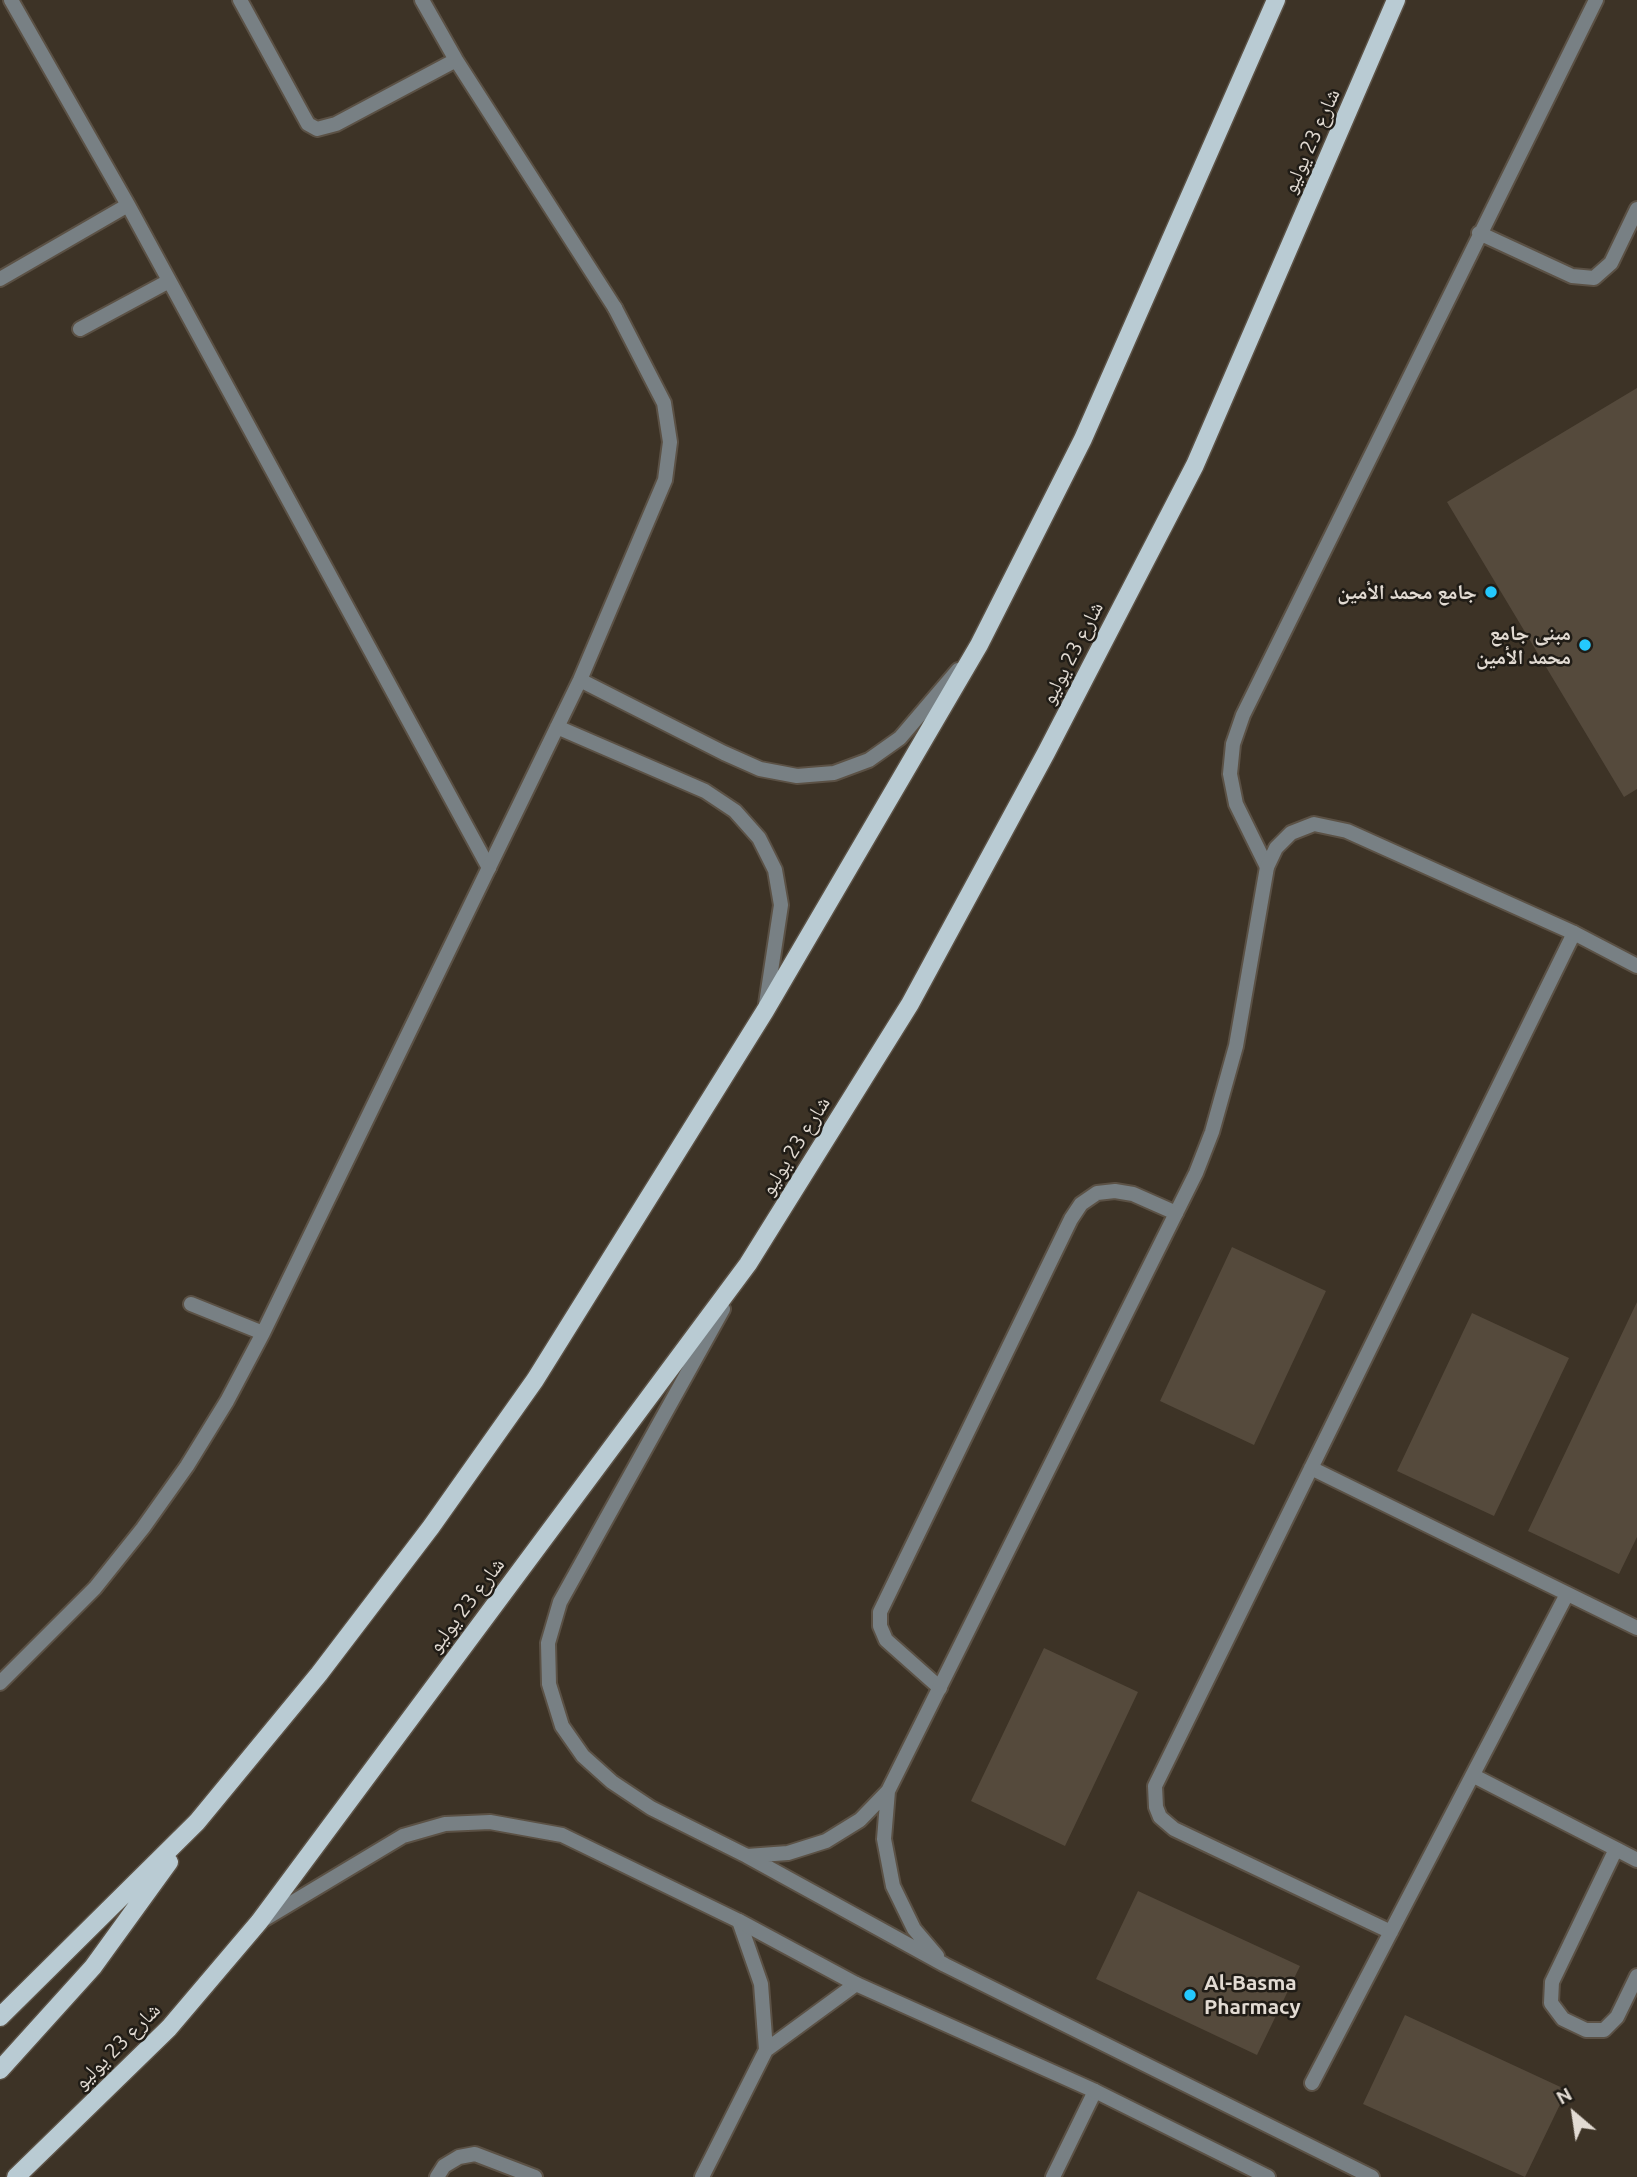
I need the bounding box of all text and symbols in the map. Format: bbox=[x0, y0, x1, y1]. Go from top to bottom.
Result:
street label: شارع 23 يوليو bbox=[1277, 85, 1345, 197]
place label: جامع محمد الأمين bbox=[1337, 579, 1477, 605]
marker: جامع محمد الأمين bbox=[1483, 584, 1499, 600]
street label: شارع 23 يوليو bbox=[1035, 597, 1109, 709]
place label: مبنى جامع محمد الأمين bbox=[1476, 620, 1571, 670]
marker: مبنى جامع محمد الأمين bbox=[1577, 637, 1593, 653]
street label: شارع 23 يوليو bbox=[755, 1092, 835, 1200]
street label: شارع 23 يوليو bbox=[422, 1553, 510, 1657]
place label: Al-Basma Pharmacy bbox=[1204, 1970, 1301, 2020]
marker: Al-Basma Pharmacy bbox=[1182, 1987, 1198, 2003]
street label: شارع 23 يوليو bbox=[68, 1997, 166, 2095]
north arrow bbox=[1539, 2079, 1609, 2149]
text: N bbox=[1552, 2083, 1575, 2109]

